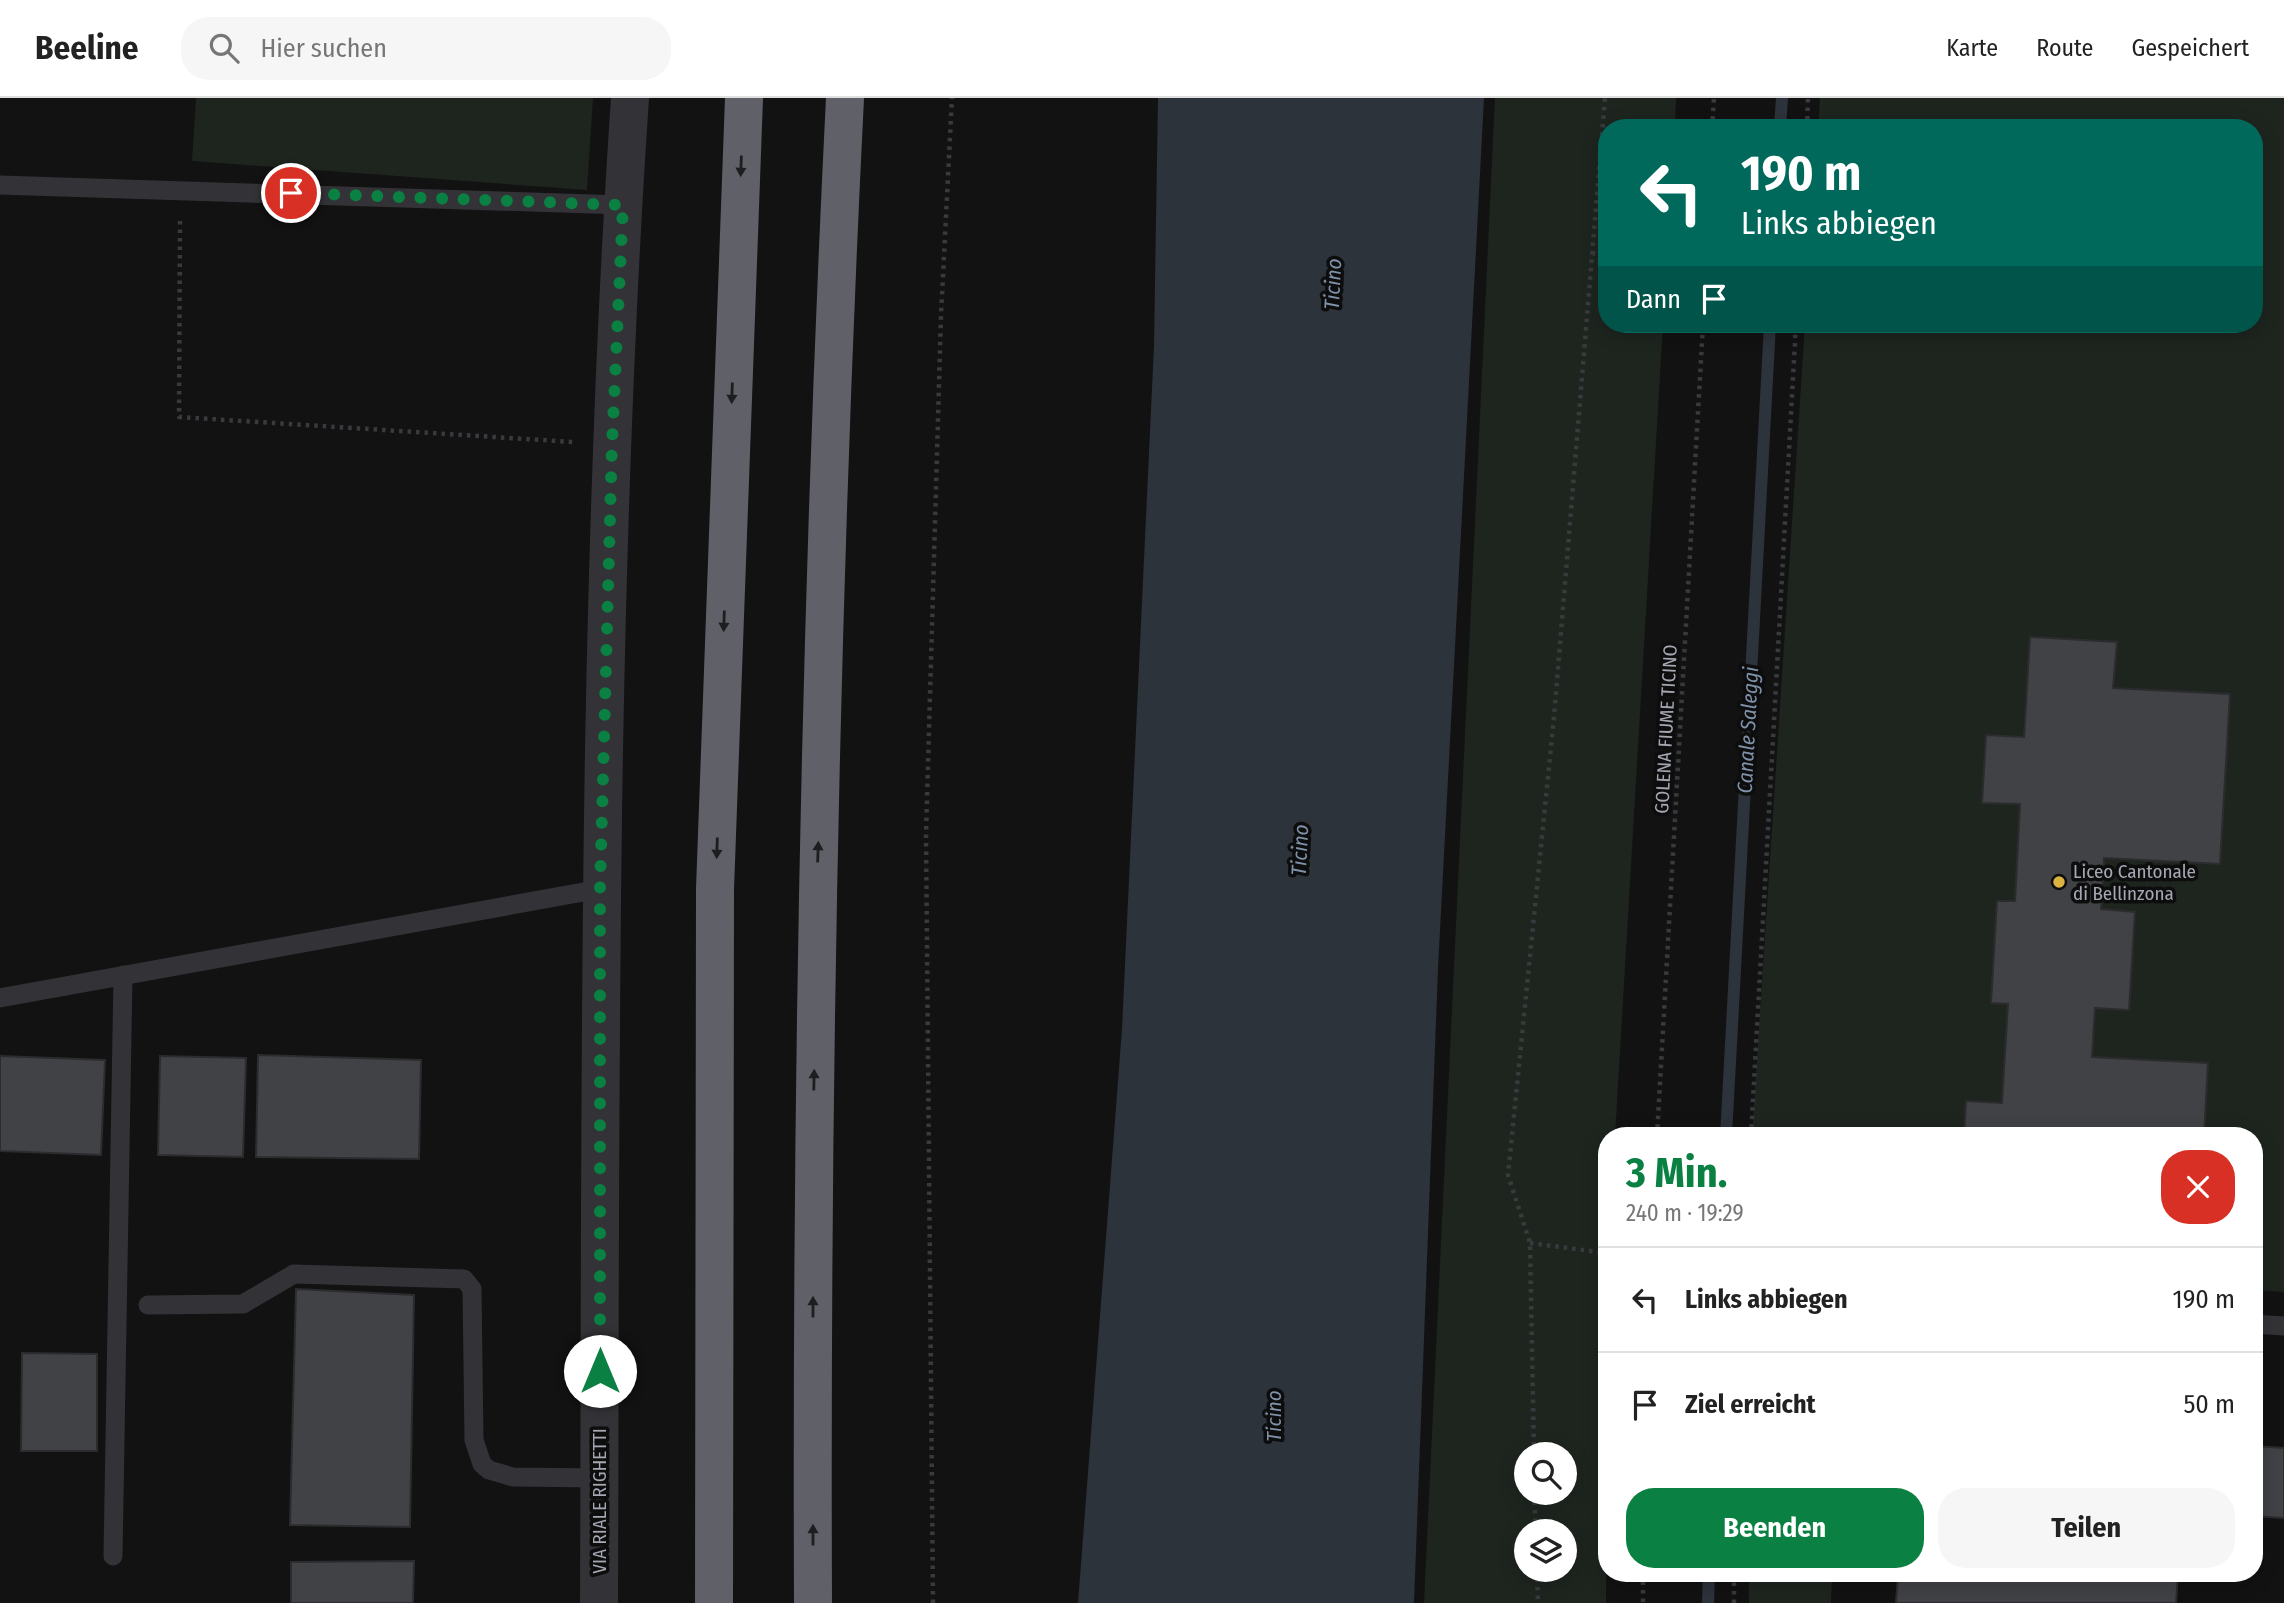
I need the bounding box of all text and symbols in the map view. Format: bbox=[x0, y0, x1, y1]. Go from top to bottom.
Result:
search box bbox=[181, 17, 671, 80]
text: Beeline bbox=[35, 28, 139, 68]
icon: search bbox=[205, 29, 243, 67]
text: Hier suchen bbox=[261, 33, 387, 64]
text: Karte bbox=[1946, 34, 1998, 62]
text: Route bbox=[2036, 34, 2093, 62]
text: Gespeichert bbox=[2131, 34, 2249, 62]
text: 190 m bbox=[1741, 144, 1861, 203]
icon: left bbox=[1626, 147, 1717, 238]
one-way arrow bbox=[736, 155, 747, 177]
pin bbox=[261, 163, 321, 223]
icon: arrive bbox=[272, 174, 310, 212]
text: Links abbiegen bbox=[1741, 204, 1937, 242]
water label: Ticino bbox=[1319, 258, 1347, 310]
icon: arrive bbox=[1695, 280, 1733, 318]
text: Dann bbox=[1626, 284, 1681, 315]
one-way arrow bbox=[726, 383, 737, 405]
one-way arrow bbox=[719, 610, 730, 632]
street label: GOLENA FIUME TICINO bbox=[1650, 644, 1682, 814]
water label: Canale Saleggi bbox=[1732, 665, 1764, 794]
water label: Ticino bbox=[1286, 824, 1314, 876]
one-way arrow bbox=[711, 837, 722, 859]
one-way arrow bbox=[812, 841, 823, 863]
place label: Liceo Cantonale di Bellinzona bbox=[2073, 860, 2196, 905]
marker: Liceo Cantonale di Bellinzona bbox=[2051, 874, 2067, 890]
one-way arrow bbox=[808, 1069, 820, 1091]
text: 3 Min. bbox=[1626, 1148, 1727, 1198]
button: close bbox=[2161, 1150, 2235, 1224]
text: 240 m · 19:29 bbox=[1626, 1199, 1744, 1227]
icon: left bbox=[1626, 1281, 1664, 1319]
text: Links abbiegen bbox=[1685, 1284, 1848, 1315]
text: 190 m bbox=[2173, 1284, 2235, 1315]
one-way arrow bbox=[807, 1296, 819, 1318]
position arrow bbox=[563, 1334, 637, 1408]
icon: arrive bbox=[1626, 1386, 1664, 1424]
text: Ziel erreicht bbox=[1685, 1389, 1816, 1420]
text: 50 m bbox=[2183, 1389, 2235, 1420]
water label: Ticino bbox=[1261, 1390, 1287, 1442]
street label: VIA RIALE RIGHETTI bbox=[588, 1428, 611, 1574]
map controls bbox=[1514, 1442, 1577, 1582]
button: search bbox=[1514, 1442, 1577, 1505]
button: Beenden bbox=[1626, 1488, 1924, 1568]
button: Teilen bbox=[1938, 1488, 2235, 1568]
button: layers bbox=[1514, 1519, 1577, 1582]
one-way arrow bbox=[807, 1524, 819, 1546]

